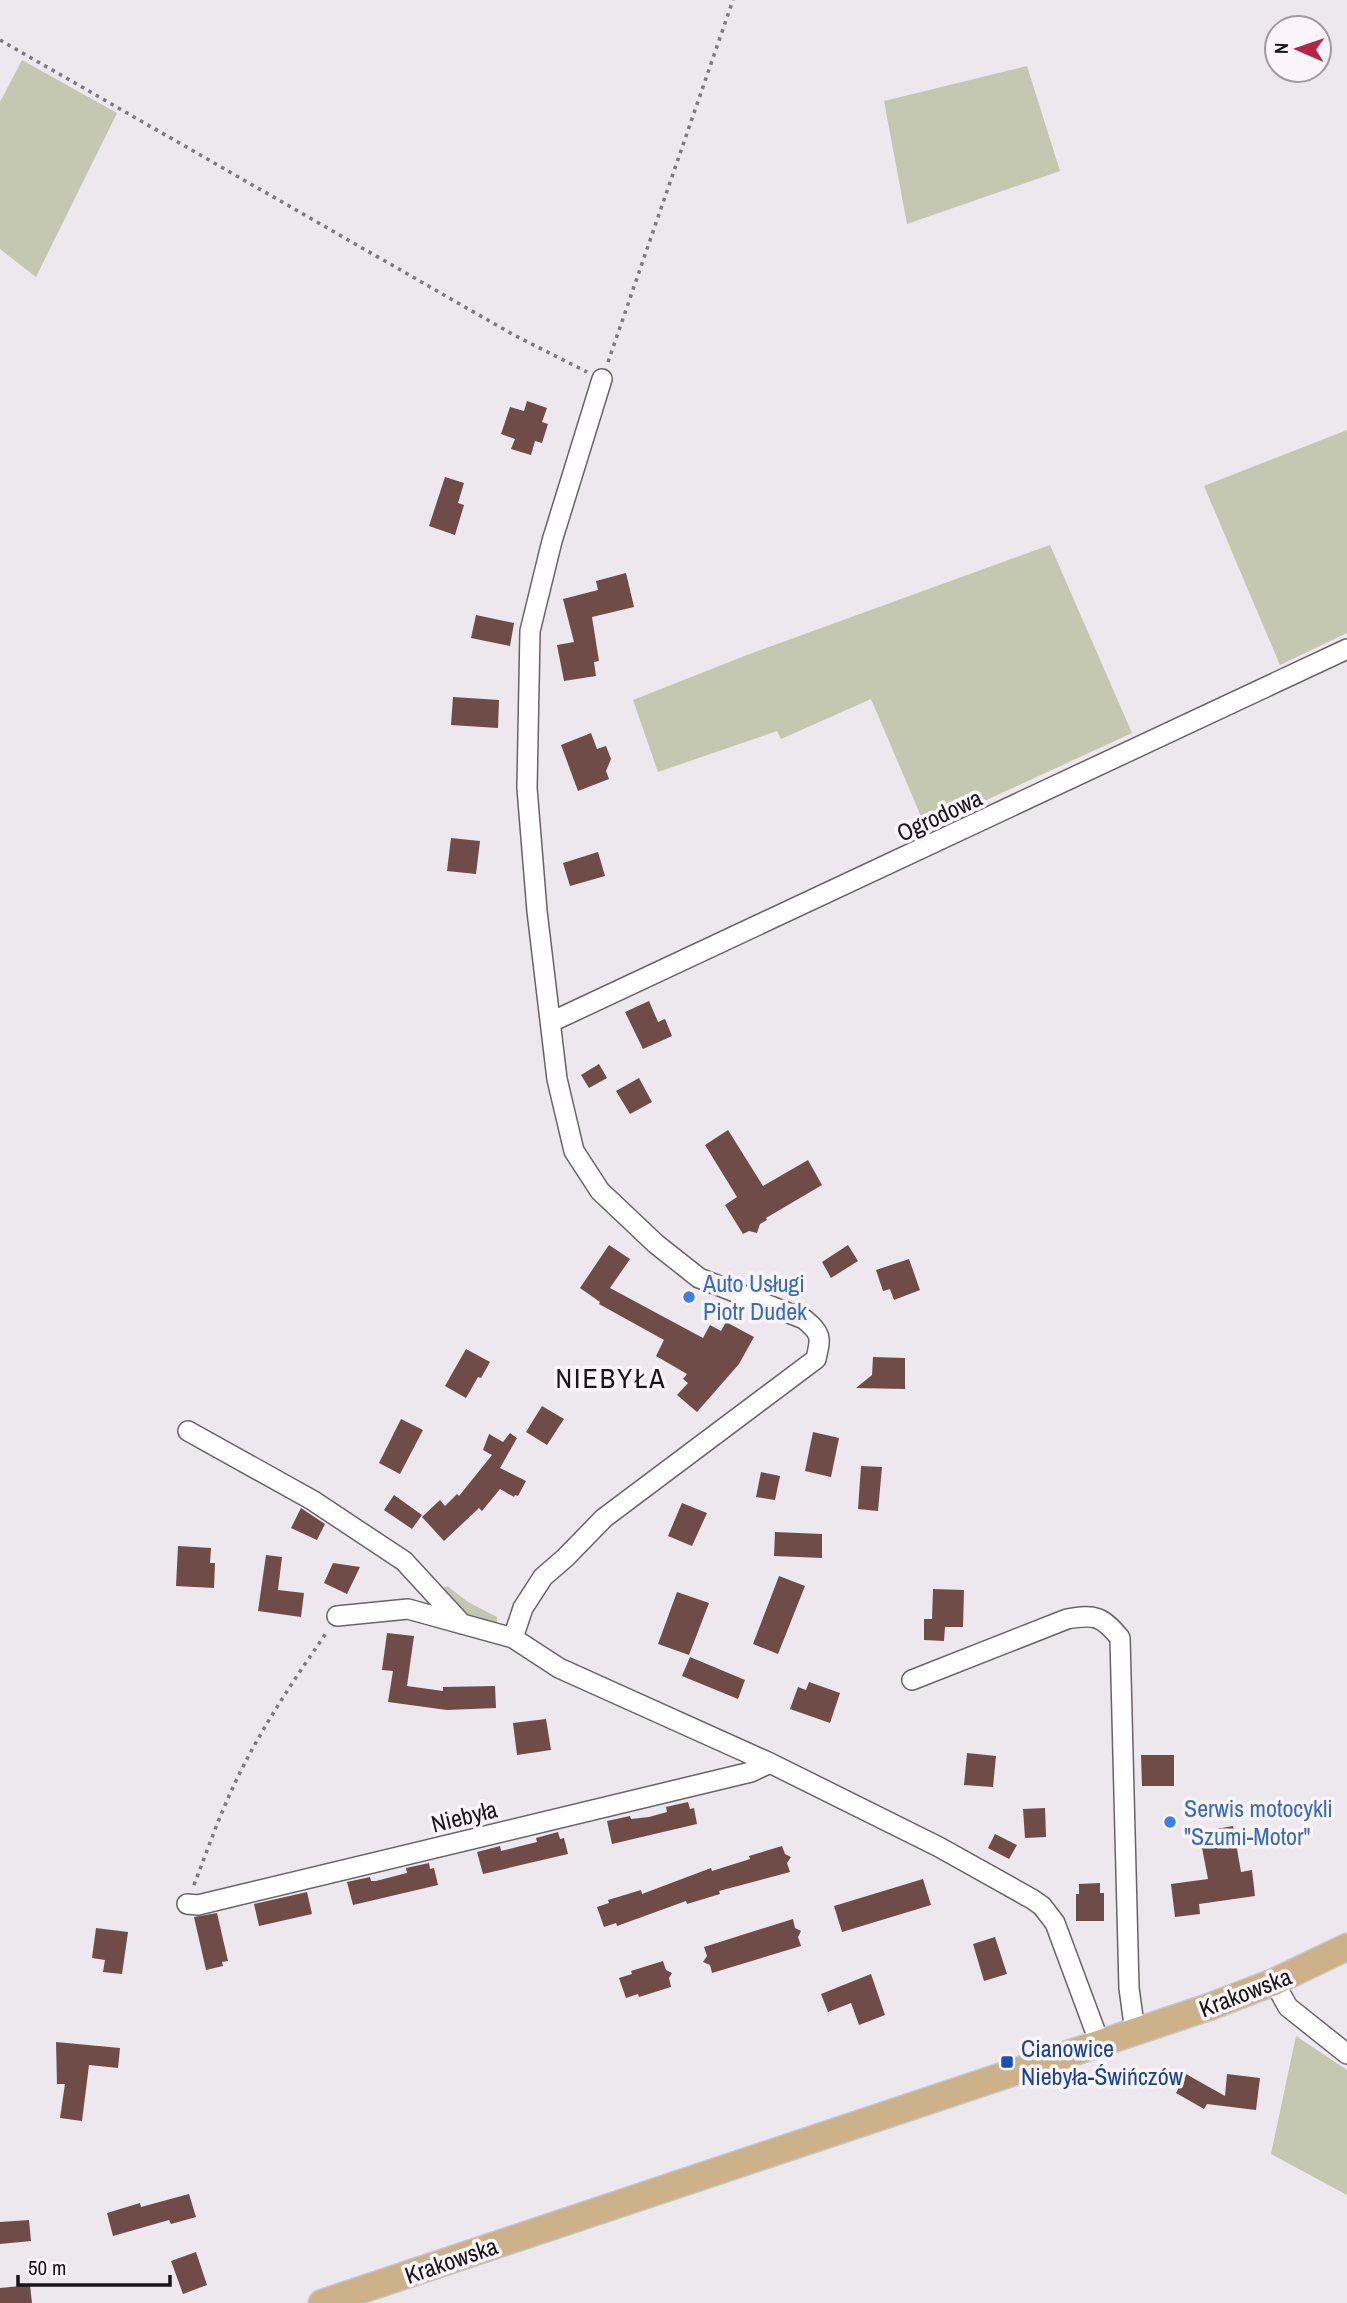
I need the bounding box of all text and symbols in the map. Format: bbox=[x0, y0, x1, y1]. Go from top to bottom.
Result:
north arrow bbox=[1263, 14, 1333, 84]
text: N bbox=[1268, 42, 1294, 54]
street label: Ogrodowa bbox=[891, 781, 987, 849]
place label: Auto Usługi Piotr Dudek bbox=[702, 1267, 807, 1327]
marker: Auto Usługi Piotr Dudek bbox=[681, 1289, 697, 1305]
district label: NIEBYŁA bbox=[556, 1359, 667, 1397]
street label: Niebyła bbox=[428, 1792, 500, 1840]
place label: Serwis motocykli "Szumi-Motor" bbox=[1184, 1792, 1333, 1852]
marker: Serwis motocykli "Szumi-Motor" bbox=[1162, 1814, 1178, 1830]
street label: Krakowska bbox=[1194, 1960, 1296, 2024]
place label: Cianowice Niebyła-Świńczów bbox=[1021, 2032, 1184, 2092]
marker: Cianowice Niebyła-Świńczów bbox=[999, 2054, 1015, 2070]
street label: Krakowska bbox=[400, 2229, 502, 2291]
scale bar bbox=[18, 2244, 170, 2288]
text: 50 m bbox=[28, 2253, 66, 2282]

